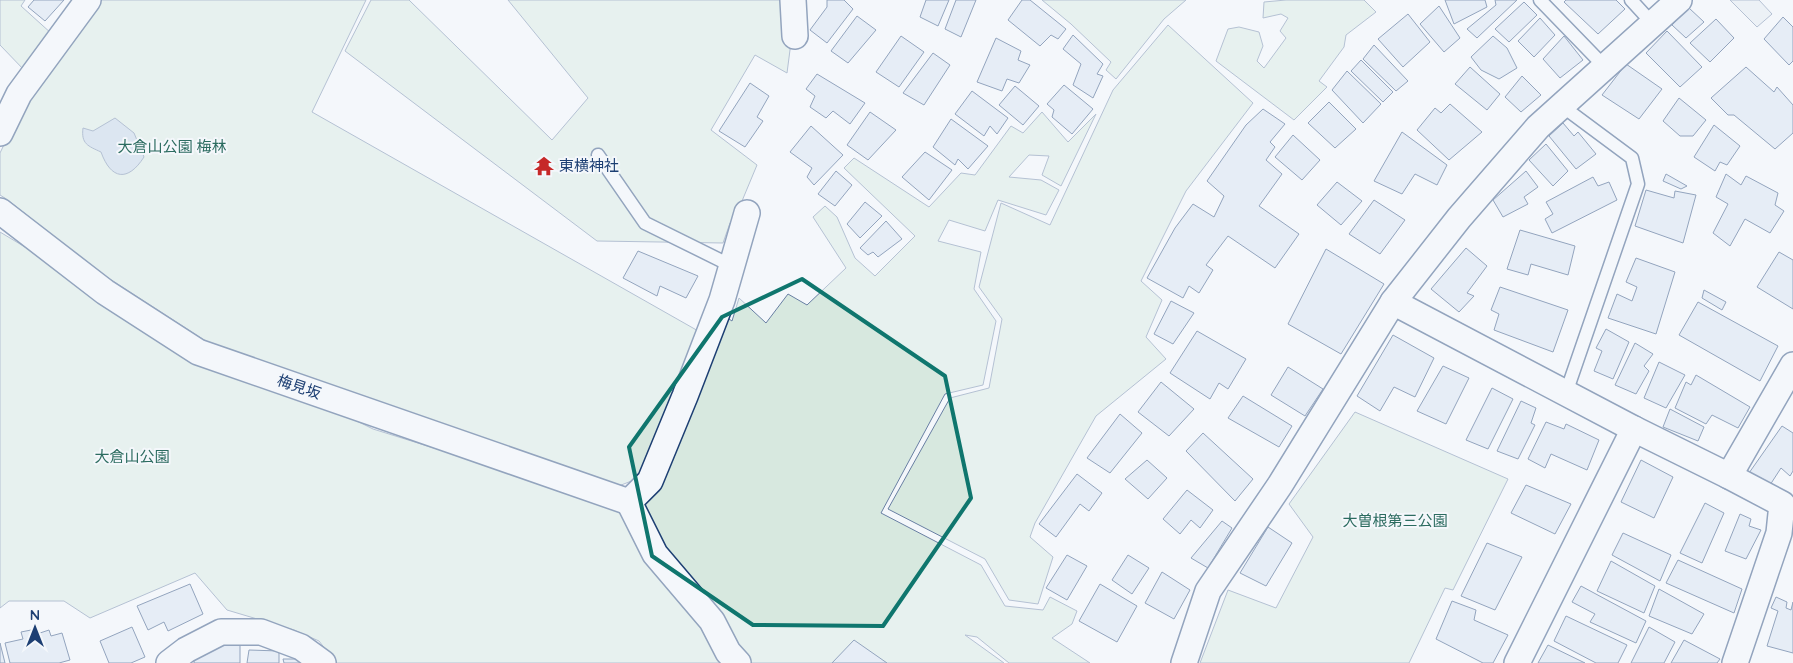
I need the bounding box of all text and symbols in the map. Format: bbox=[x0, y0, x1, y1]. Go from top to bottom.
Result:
park label: 大倉山公園 梅林 bbox=[117, 137, 227, 156]
temple icon: 東横神社 bbox=[533, 155, 555, 177]
place label: 東横神社 bbox=[559, 156, 619, 175]
street label: 梅見坂 bbox=[275, 370, 324, 403]
park label: 大倉山公園 bbox=[94, 447, 170, 466]
park label: 大曽根第三公園 bbox=[1342, 511, 1448, 530]
north arrow bbox=[10, 603, 60, 653]
text: N bbox=[30, 606, 40, 624]

